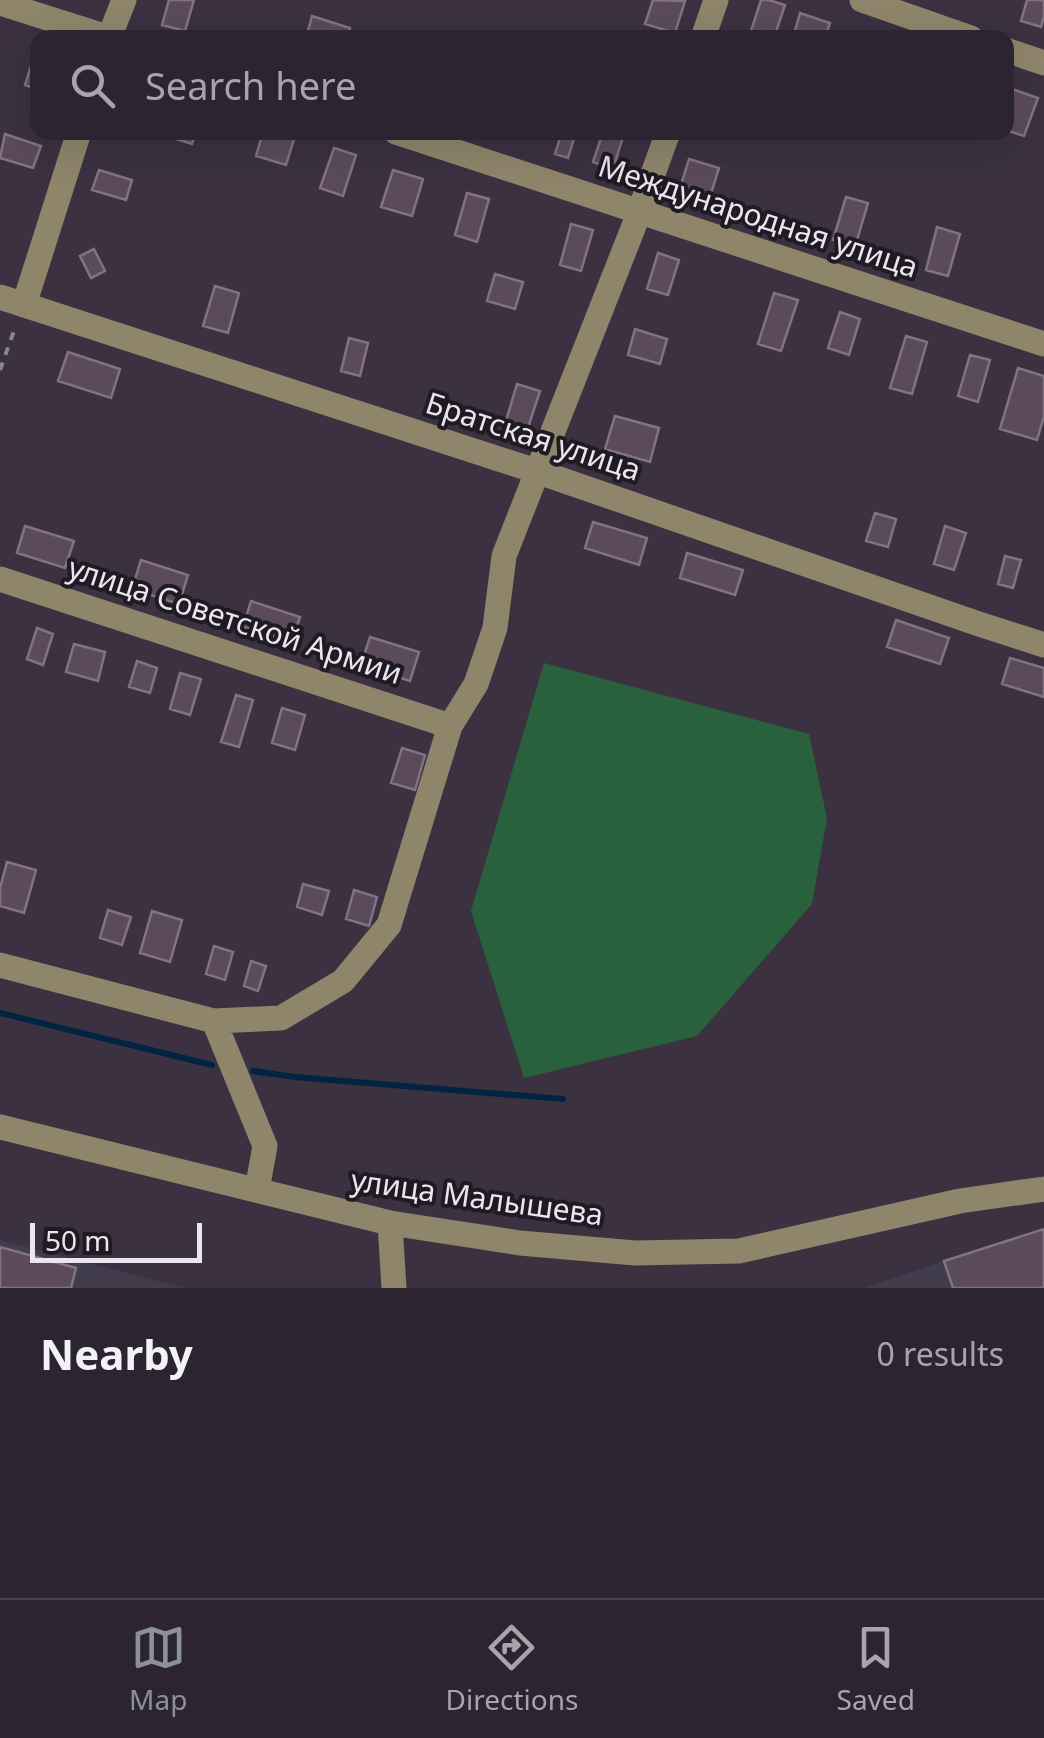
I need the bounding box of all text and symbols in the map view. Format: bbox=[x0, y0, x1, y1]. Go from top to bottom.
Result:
search box bbox=[30, 30, 1014, 140]
icon: search bbox=[65, 58, 120, 113]
text: Search here bbox=[145, 59, 356, 111]
street label: Международная улица bbox=[593, 145, 923, 287]
street label: Братская улица bbox=[421, 382, 646, 490]
street label: улица Советской Армии bbox=[63, 546, 408, 693]
street label: улица Малышева bbox=[349, 1159, 606, 1234]
scale bar bbox=[30, 1218, 202, 1262]
text: 50 m bbox=[45, 1221, 111, 1259]
text: Nearby bbox=[40, 1325, 193, 1382]
text: 0 results bbox=[877, 1332, 1004, 1375]
tab: Map bbox=[129, 1620, 187, 1718]
tab: Directions bbox=[446, 1620, 578, 1718]
tab: Saved bbox=[837, 1620, 915, 1718]

